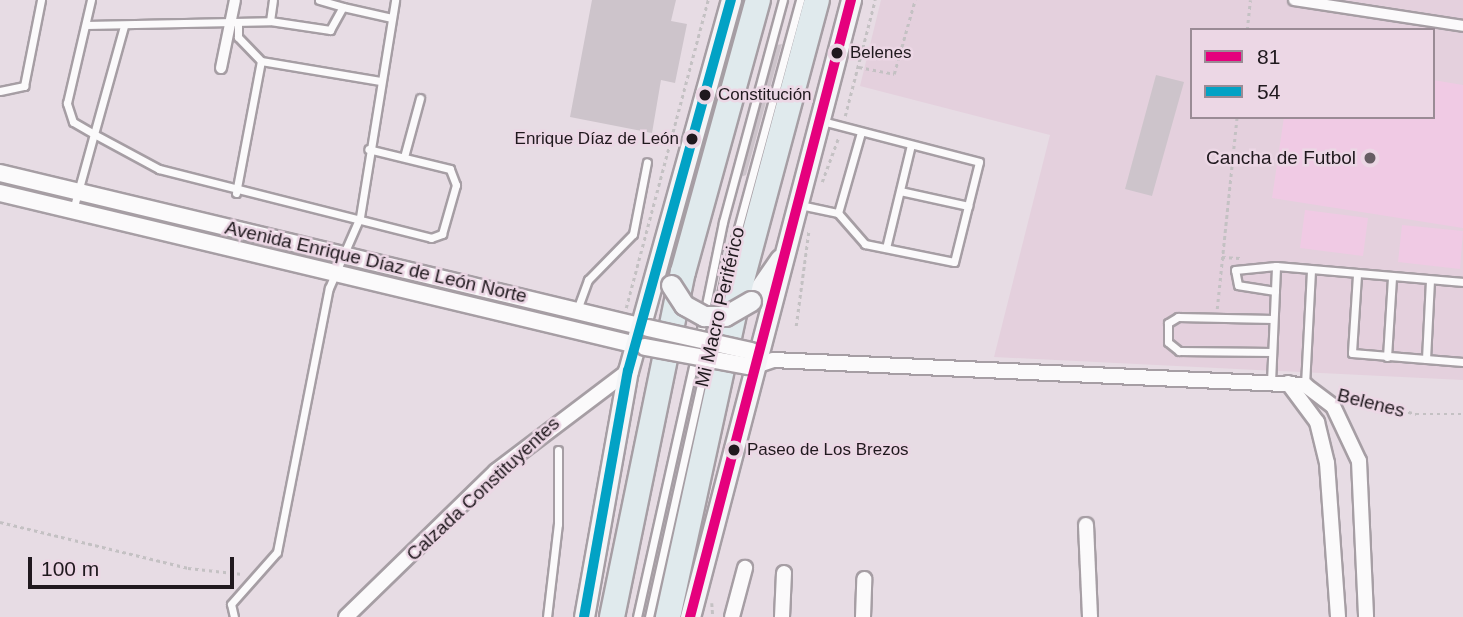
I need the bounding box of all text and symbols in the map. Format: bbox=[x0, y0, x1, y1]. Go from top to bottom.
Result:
legend bbox=[1190, 28, 1435, 119]
place label: Belenes bbox=[850, 43, 911, 63]
text: 81 bbox=[1257, 45, 1280, 68]
marker: Belenes bbox=[830, 46, 844, 60]
text: 54 bbox=[1257, 80, 1280, 103]
place label: Constitución bbox=[718, 85, 812, 105]
marker: Constitución bbox=[698, 88, 712, 102]
place label: Enrique Díaz de León bbox=[515, 129, 679, 149]
marker: Enrique Díaz de León bbox=[685, 132, 699, 146]
place label: Cancha de Futbol bbox=[1206, 147, 1356, 169]
marker: Cancha de Futbol bbox=[1362, 150, 1378, 166]
street label: Avenida Enrique Díaz de León Norte bbox=[223, 216, 529, 308]
street label: Mi Macro Periférico bbox=[690, 225, 750, 389]
street label: Belenes bbox=[1335, 384, 1407, 422]
street label: Calzada Constituyentes bbox=[402, 412, 564, 566]
place label: Paseo de Los Brezos bbox=[747, 440, 909, 460]
marker: Paseo de Los Brezos bbox=[727, 443, 741, 457]
scale bar bbox=[32, 544, 238, 588]
text: 100 m bbox=[41, 557, 99, 580]

